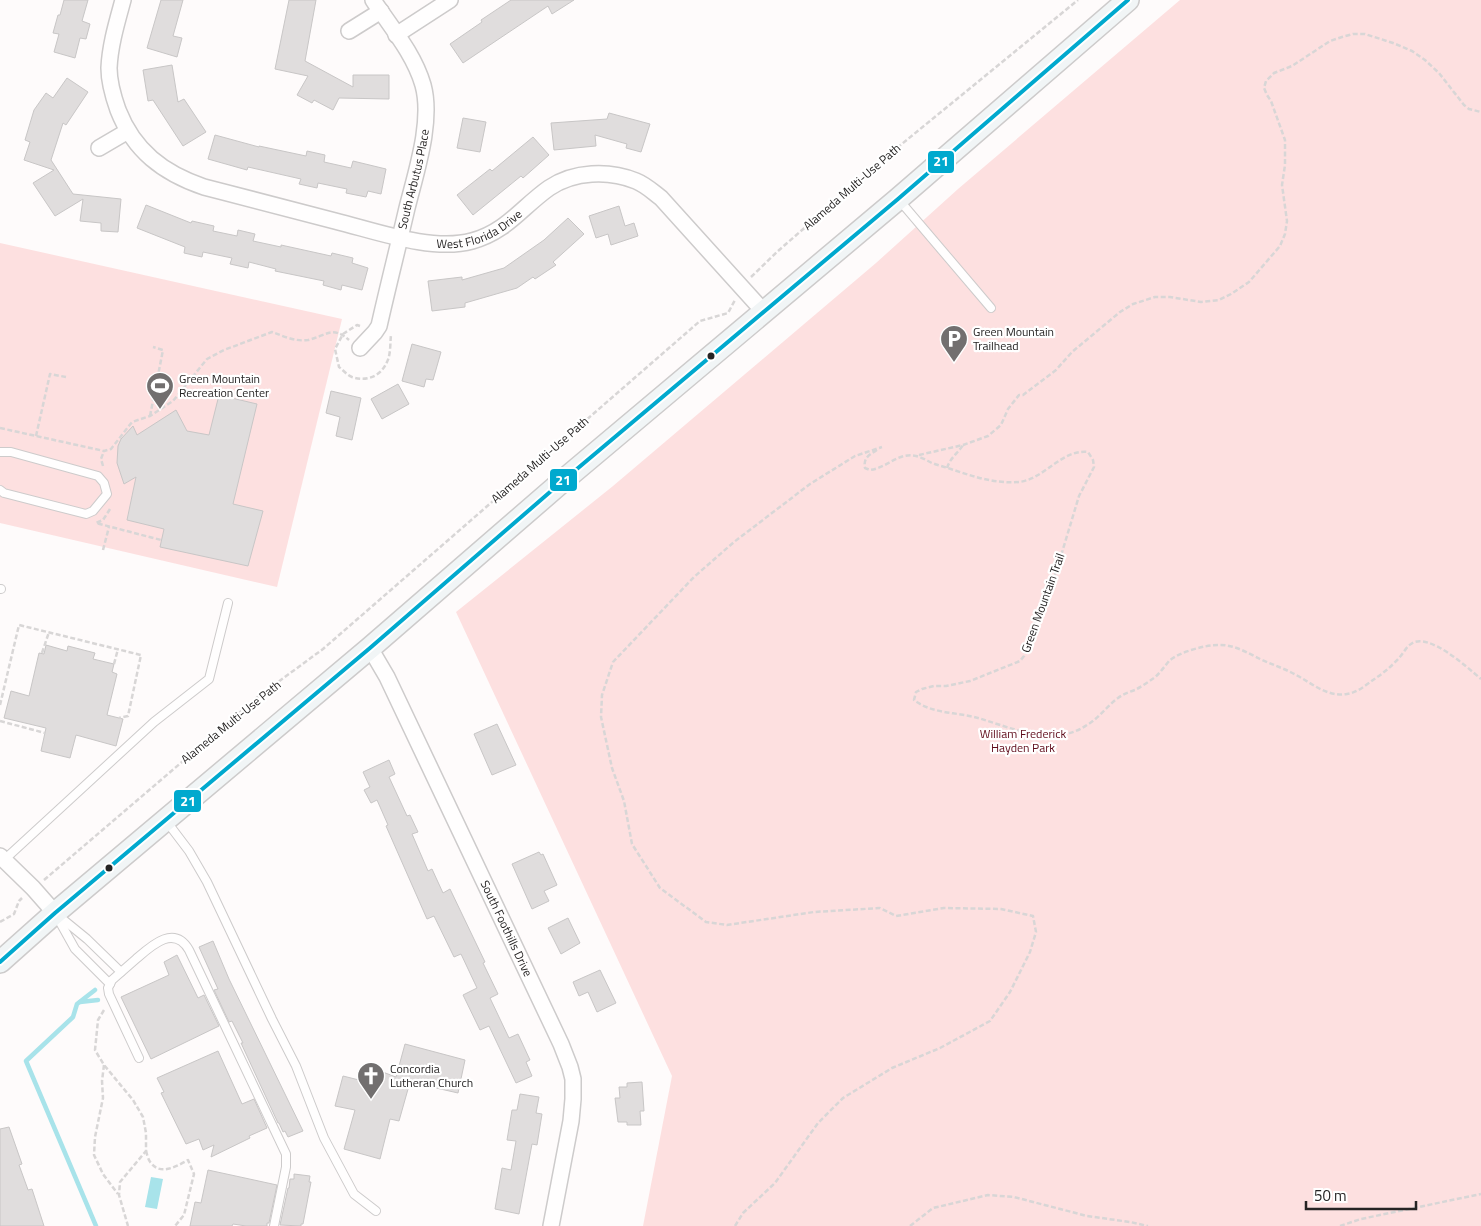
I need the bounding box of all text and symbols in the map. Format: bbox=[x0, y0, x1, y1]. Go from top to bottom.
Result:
street label: South Arbutus Place bbox=[392, 128, 434, 231]
street label: Alameda Multi-Use Path bbox=[799, 139, 905, 234]
line badge: 21 bbox=[927, 150, 955, 174]
text: 21 bbox=[933, 150, 949, 171]
street label: West Florida Drive bbox=[436, 205, 526, 253]
place label: Green Mountain Trailhead bbox=[973, 322, 1054, 355]
parking icon: Green Mountain Trailhead bbox=[939, 324, 969, 363]
unlabelled marker bbox=[706, 351, 716, 361]
place label: Green Mountain Recreation Center bbox=[179, 369, 269, 402]
sports icon: Green Mountain Recreation Center bbox=[145, 371, 175, 410]
street label: Alameda Multi-Use Path bbox=[487, 412, 593, 507]
line badge: 21 bbox=[549, 468, 578, 492]
text: 21 bbox=[555, 469, 571, 490]
street label: Green Mountain Trail bbox=[1016, 550, 1069, 655]
street label: Alameda Multi-Use Path bbox=[177, 675, 285, 768]
park label: William Frederick Hayden Park bbox=[980, 724, 1066, 757]
line badge: 21 bbox=[173, 789, 202, 813]
text: 21 bbox=[180, 790, 196, 811]
unlabelled marker bbox=[104, 863, 114, 873]
street label: South Foothills Drive bbox=[476, 877, 538, 980]
place label: Concordia Lutheran Church bbox=[390, 1059, 473, 1092]
church icon: Concordia Lutheran Church bbox=[356, 1061, 386, 1100]
scale bar bbox=[1306, 1178, 1416, 1210]
text: 50 m bbox=[1314, 1184, 1347, 1207]

